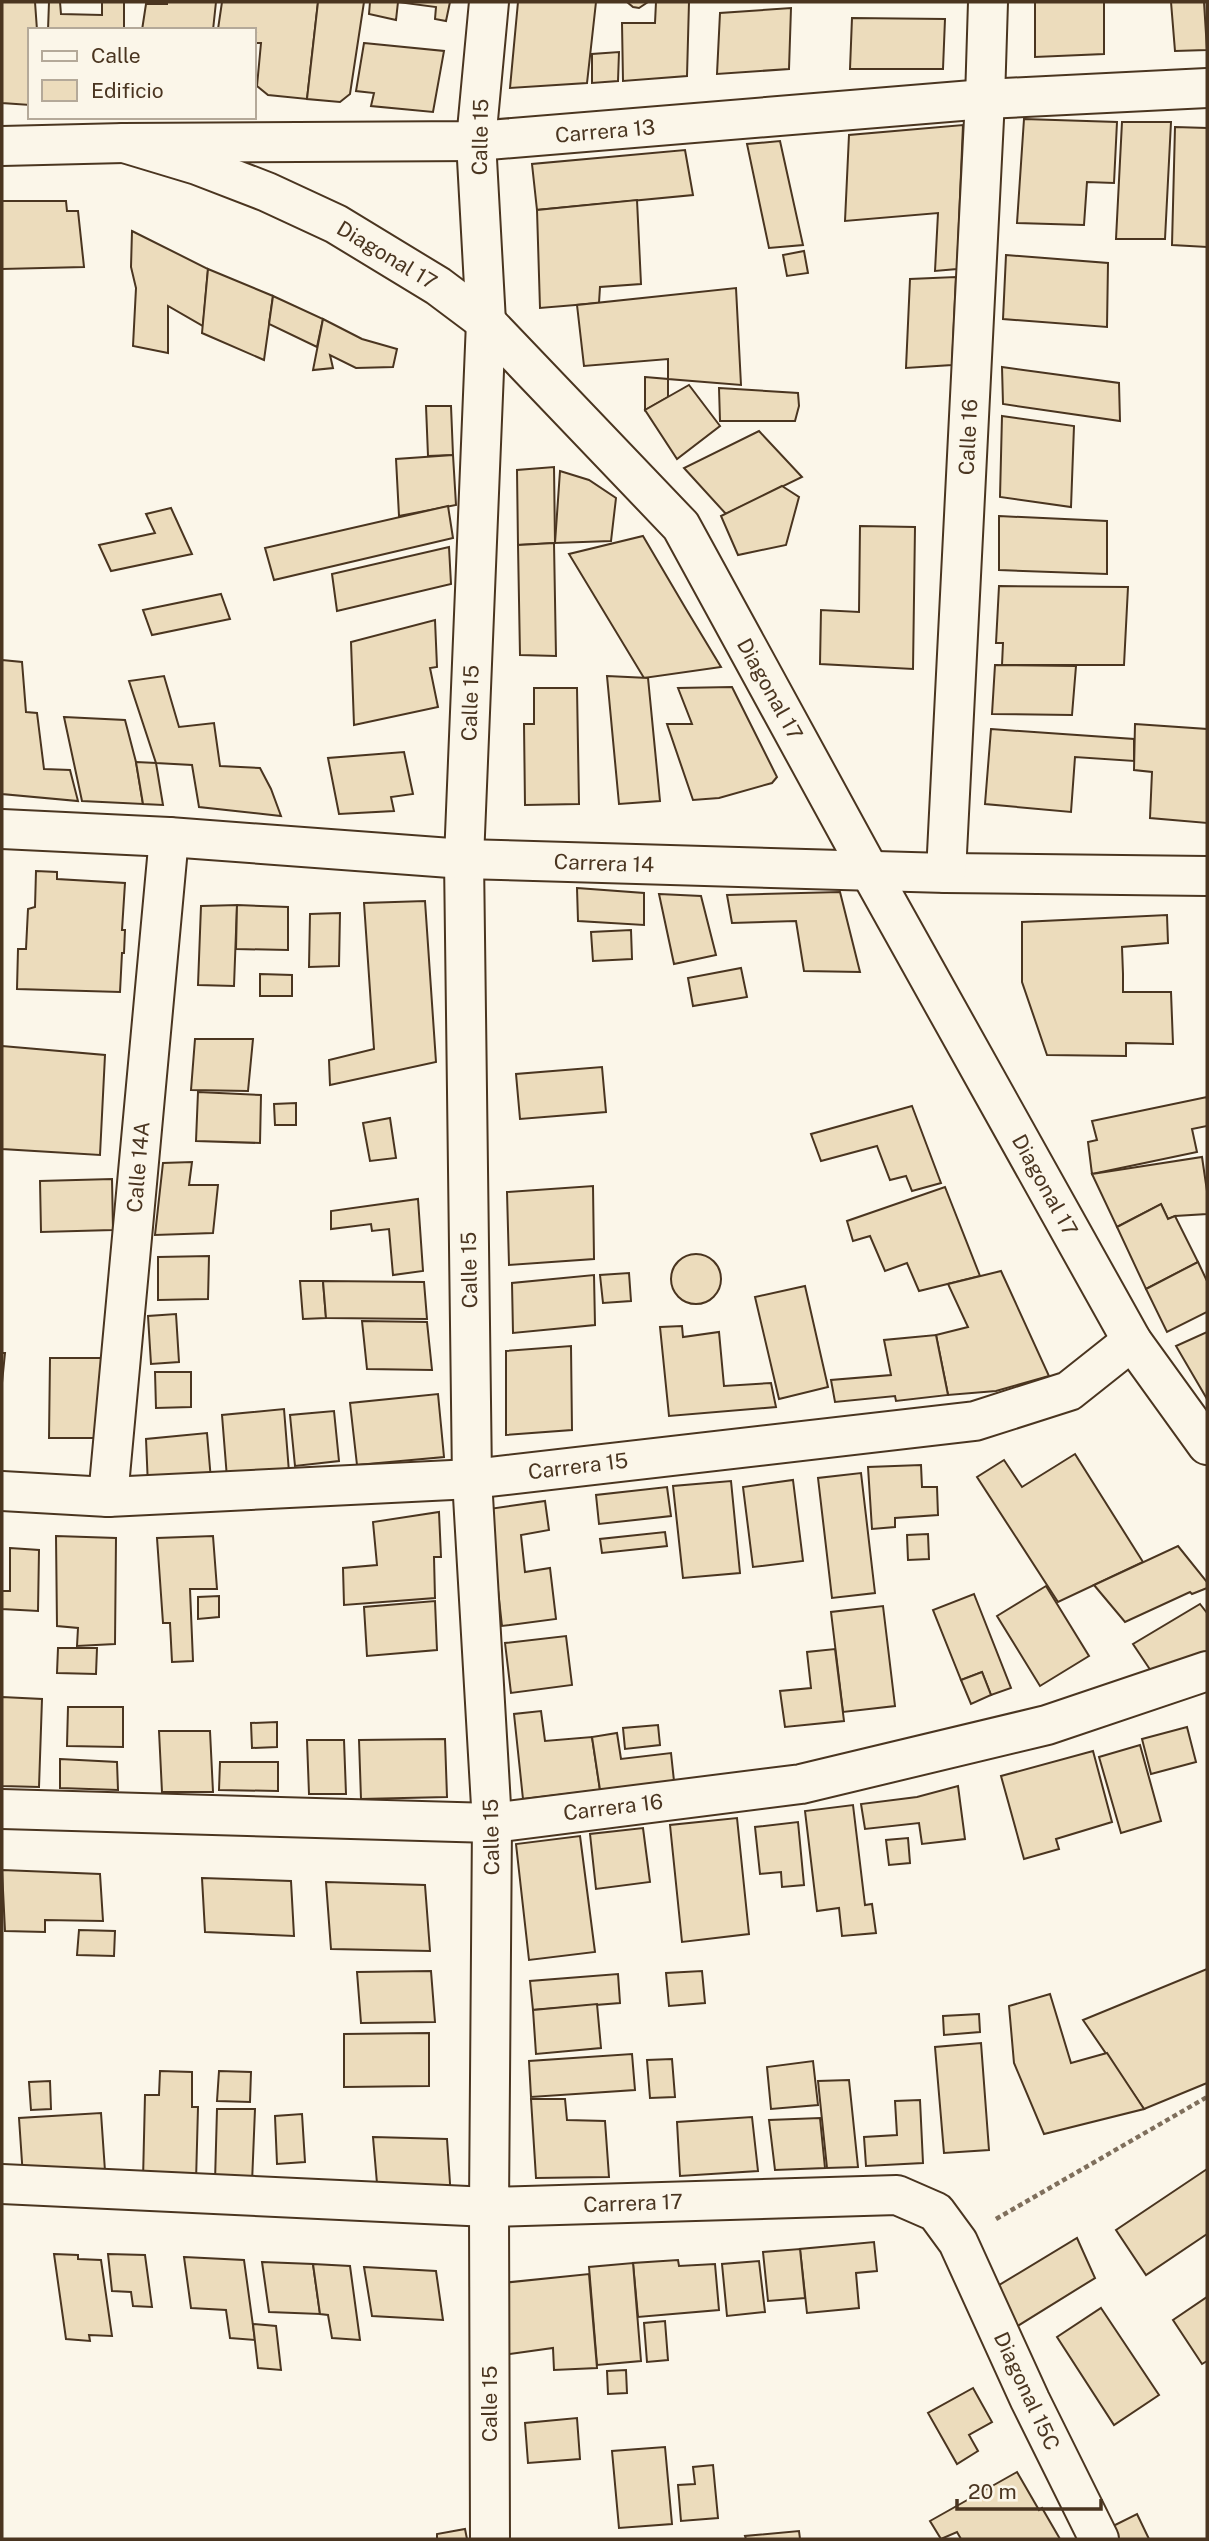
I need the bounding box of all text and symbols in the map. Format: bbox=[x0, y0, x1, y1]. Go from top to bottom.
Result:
legend bbox=[28, 28, 256, 119]
text: Calle bbox=[91, 43, 141, 68]
text: Edificio bbox=[91, 78, 164, 103]
street label: Calle 15 bbox=[467, 98, 493, 176]
street label: Carrera 13 bbox=[554, 114, 656, 148]
street label: Diagonal 17 bbox=[332, 215, 442, 295]
street label: Calle 16 bbox=[954, 398, 982, 476]
street label: Diagonal 17 bbox=[732, 634, 808, 744]
street label: Calle 15 bbox=[456, 664, 484, 742]
street label: Carrera 14 bbox=[553, 849, 655, 877]
street label: Calle 14A bbox=[122, 1120, 154, 1214]
street label: Diagonal 17 bbox=[1007, 1130, 1083, 1240]
street label: Calle 15 bbox=[456, 1231, 482, 1309]
street label: Carrera 15 bbox=[527, 1447, 629, 1485]
street label: Carrera 16 bbox=[562, 1788, 664, 1826]
street label: Calle 15 bbox=[478, 1798, 504, 1876]
street label: Carrera 17 bbox=[583, 2189, 683, 2217]
street label: Diagonal 15C bbox=[989, 2328, 1065, 2454]
street label: Calle 15 bbox=[477, 2366, 502, 2442]
scale bar bbox=[957, 2468, 1100, 2512]
text: 20 m bbox=[968, 2479, 1017, 2504]

